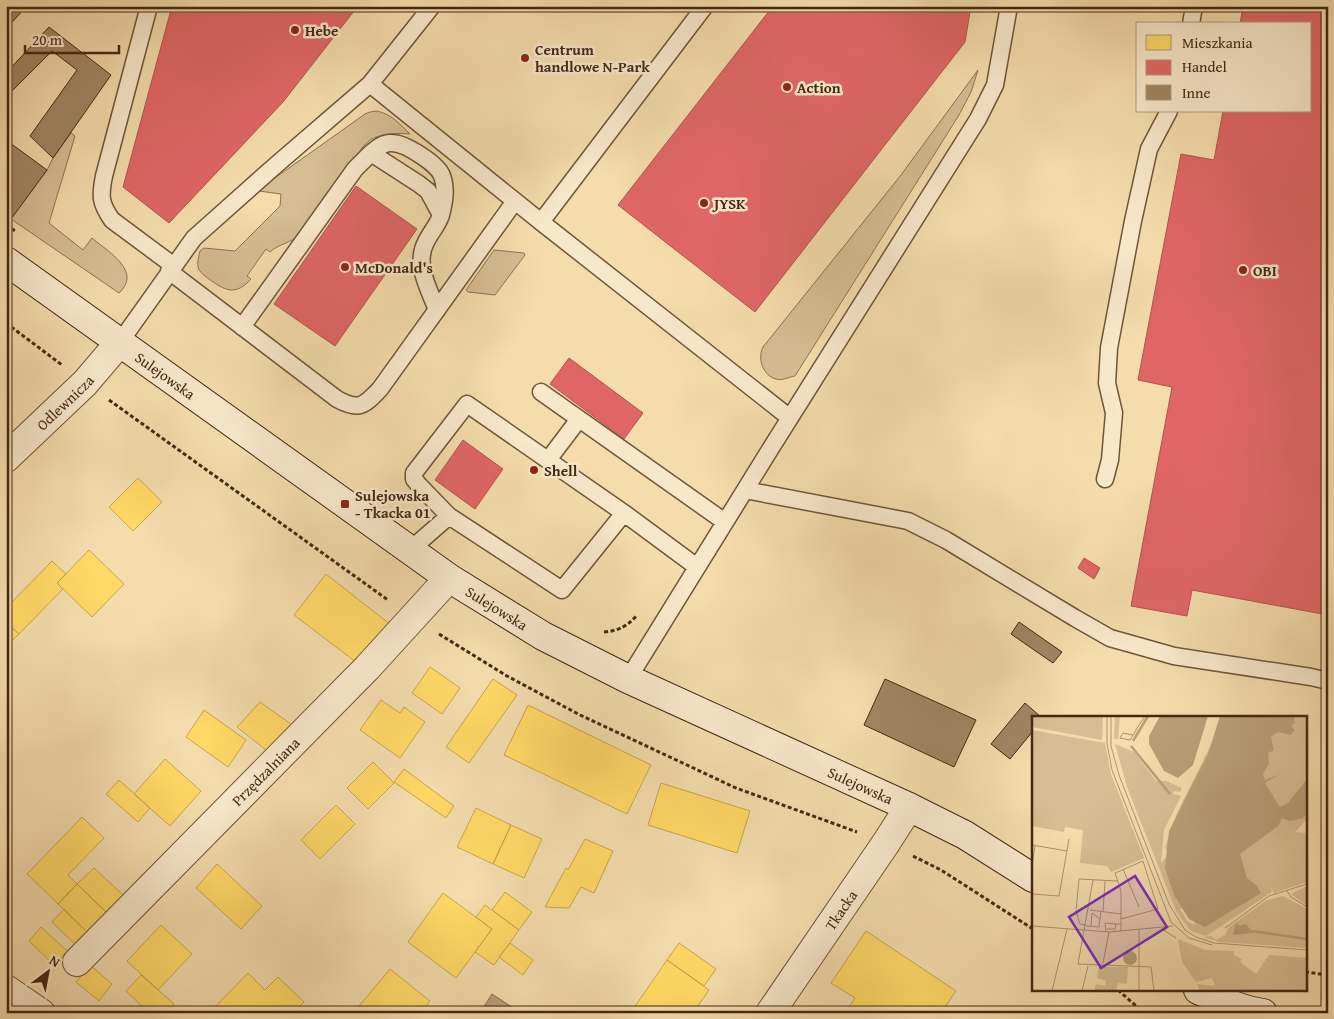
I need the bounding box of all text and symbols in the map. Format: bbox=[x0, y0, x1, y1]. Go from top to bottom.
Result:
place label: Hebe bbox=[305, 20, 338, 41]
scale bar bbox=[25, 22, 119, 54]
legend bbox=[1136, 22, 1312, 112]
marker: Hebe bbox=[289, 24, 301, 36]
text: 20 m bbox=[32, 29, 63, 50]
text: Mieszkania bbox=[1182, 32, 1253, 53]
place label: Centrum handlowe N-Park bbox=[535, 39, 650, 77]
marker: Centrum handlowe N-Park bbox=[519, 52, 531, 64]
text: Handel bbox=[1182, 56, 1227, 77]
place label: Action bbox=[797, 77, 841, 98]
marker: Action bbox=[781, 81, 793, 93]
text: Inne bbox=[1182, 82, 1211, 103]
place label: JYSK bbox=[711, 193, 746, 214]
marker: JYSK bbox=[698, 197, 710, 209]
place label: McDonald's bbox=[355, 257, 433, 278]
place label: OBI bbox=[1253, 260, 1277, 281]
marker: McDonald's bbox=[339, 261, 351, 273]
marker: OBI bbox=[1237, 264, 1249, 276]
street label: Sulejowska bbox=[131, 346, 200, 404]
street label: Odlewnicza bbox=[31, 370, 98, 435]
place label: Shell bbox=[544, 460, 578, 481]
marker: Shell bbox=[528, 464, 540, 476]
place label: Sulejowska - Tkacka 01 bbox=[355, 485, 431, 523]
marker: Sulejowska - Tkacka 01 bbox=[339, 498, 351, 510]
street label: Sulejowska bbox=[462, 580, 532, 635]
inset map bbox=[1032, 716, 1306, 992]
street label: Przędzalniana bbox=[226, 732, 304, 810]
street label: Sulejowska bbox=[825, 761, 897, 809]
street label: Tkacka bbox=[819, 886, 862, 934]
north arrow bbox=[22, 946, 72, 996]
text: N bbox=[46, 950, 65, 972]

